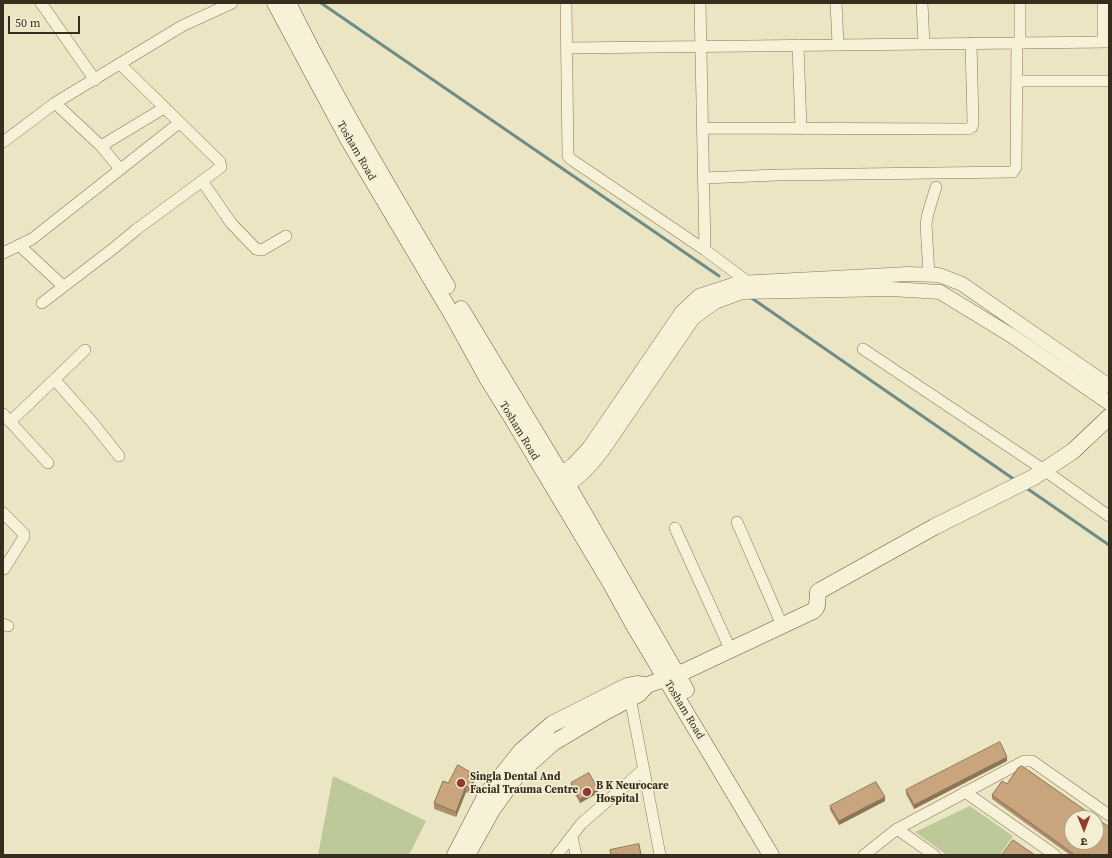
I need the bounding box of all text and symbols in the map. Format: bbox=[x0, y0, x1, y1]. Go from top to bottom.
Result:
scale bar bbox=[10, 8, 82, 34]
text: 50 m bbox=[15, 15, 41, 31]
street label: Tosham Road bbox=[334, 119, 378, 183]
street label: Tosham Road bbox=[496, 399, 542, 463]
street label: Tosham Road bbox=[661, 678, 707, 742]
place label: Singla Dental And Facial Trauma Centre bbox=[470, 770, 578, 796]
marker: Singla Dental And Facial Trauma Centre bbox=[455, 777, 467, 789]
place label: B K Neurocare Hospital bbox=[596, 779, 669, 805]
marker: B K Neurocare Hospital bbox=[581, 786, 593, 798]
north arrow bbox=[1064, 810, 1104, 850]
text: उ bbox=[1081, 834, 1088, 849]

